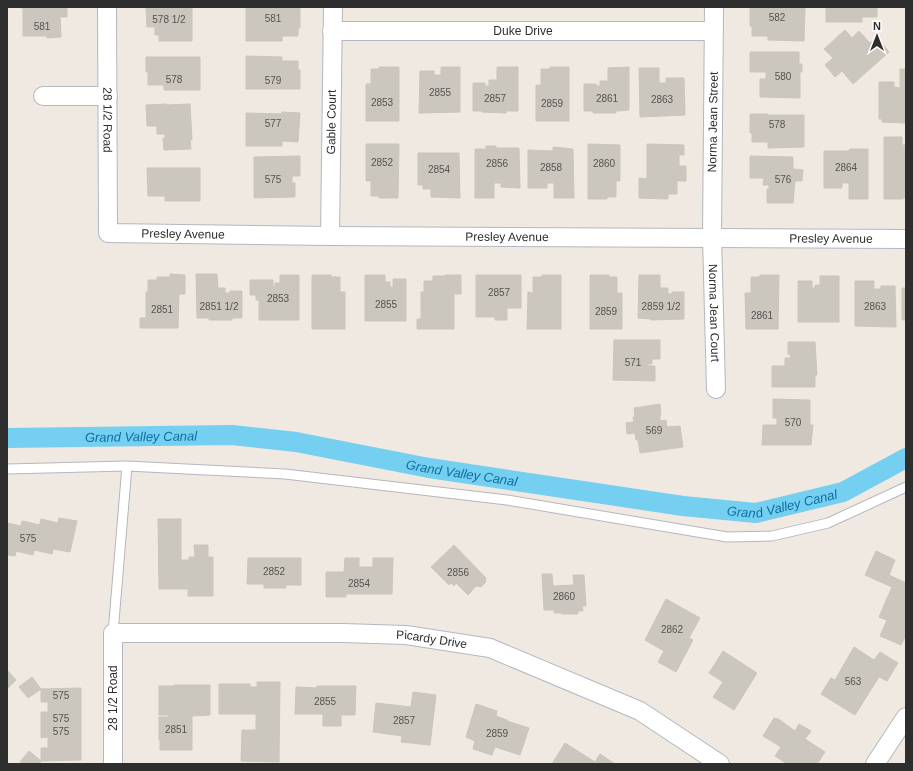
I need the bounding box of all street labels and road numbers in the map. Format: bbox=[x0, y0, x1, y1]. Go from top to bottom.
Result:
street label: Duke Drive bbox=[493, 24, 553, 38]
street label: Norma Jean Street bbox=[705, 71, 721, 172]
street label: 28 1/2 Road bbox=[100, 87, 115, 153]
street label: Gable Court bbox=[324, 89, 339, 155]
street label: Presley Avenue bbox=[141, 226, 225, 242]
street label: Presley Avenue bbox=[465, 230, 549, 244]
street label: Presley Avenue bbox=[789, 231, 873, 246]
street label: Norma Jean Court bbox=[706, 264, 722, 363]
street label: Picardy Drive bbox=[396, 628, 468, 651]
street label: 28 1/2 Road bbox=[106, 665, 120, 731]

